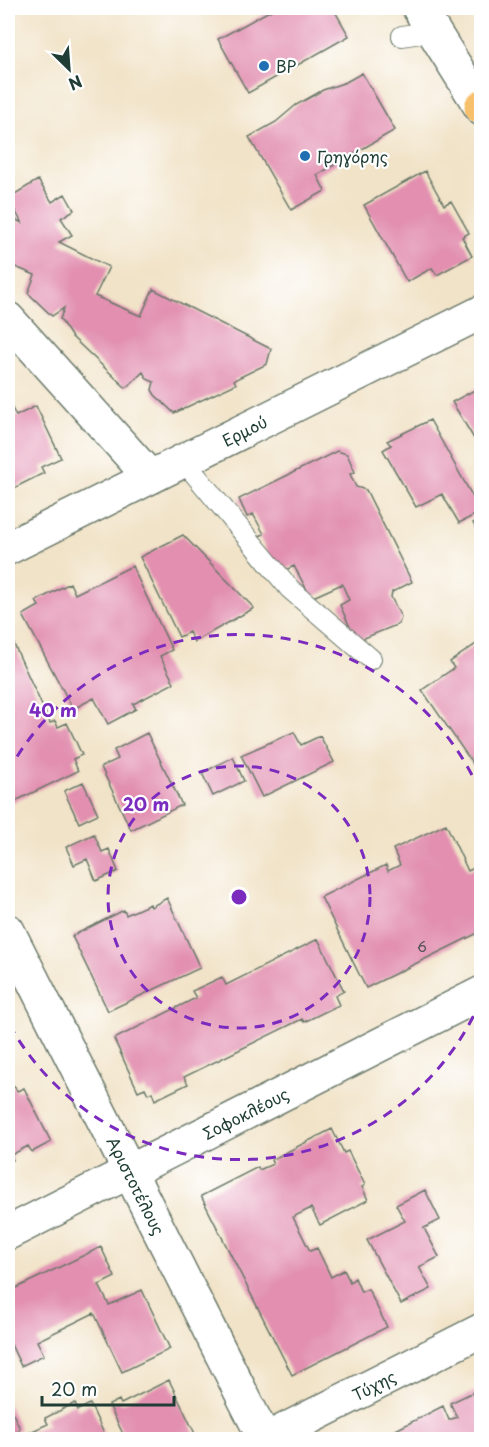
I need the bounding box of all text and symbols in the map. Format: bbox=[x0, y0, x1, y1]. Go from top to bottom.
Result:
north arrow bbox=[39, 39, 99, 99]
place label: BP bbox=[276, 54, 297, 78]
marker: BP bbox=[257, 59, 271, 73]
text: N bbox=[65, 70, 87, 97]
place label: Γρηγόρης bbox=[317, 144, 388, 168]
marker: Γρηγόρης bbox=[298, 149, 312, 163]
street label: Ερμού bbox=[218, 409, 271, 452]
text: 40 m bbox=[29, 696, 77, 723]
text: 20 m bbox=[123, 790, 169, 817]
centre of rings bbox=[229, 887, 249, 907]
house number: 6 bbox=[417, 936, 427, 957]
street label: Σοφοκλέους bbox=[198, 1081, 292, 1145]
street label: Αριστοτέλους bbox=[102, 1132, 171, 1239]
street label: Τύχης bbox=[348, 1364, 400, 1406]
scale bar bbox=[42, 1369, 174, 1407]
text: 20 m bbox=[51, 1375, 97, 1402]

